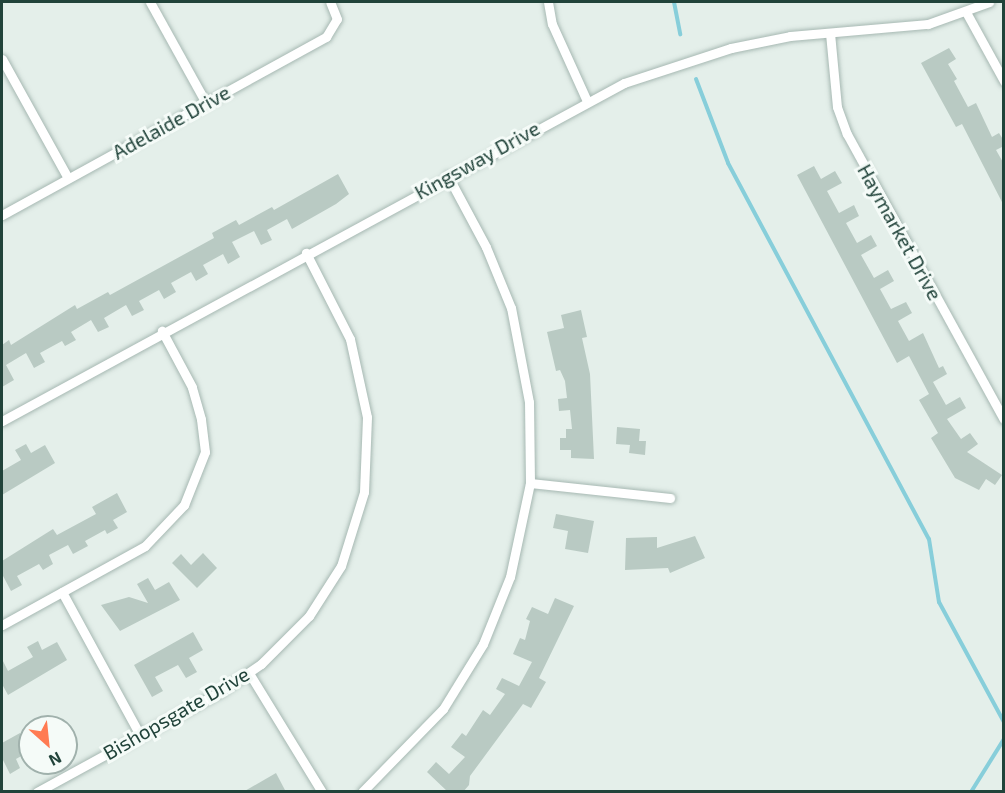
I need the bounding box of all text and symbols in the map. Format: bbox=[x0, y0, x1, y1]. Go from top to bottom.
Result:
street label: Adelaide Drive bbox=[108, 80, 234, 164]
street label: Kingsway Drive bbox=[410, 116, 544, 204]
street label: Haymarket Drive bbox=[853, 160, 947, 304]
street label: Bishopsgate Drive bbox=[99, 661, 253, 765]
north arrow bbox=[18, 715, 78, 775]
text: N bbox=[46, 749, 65, 771]

